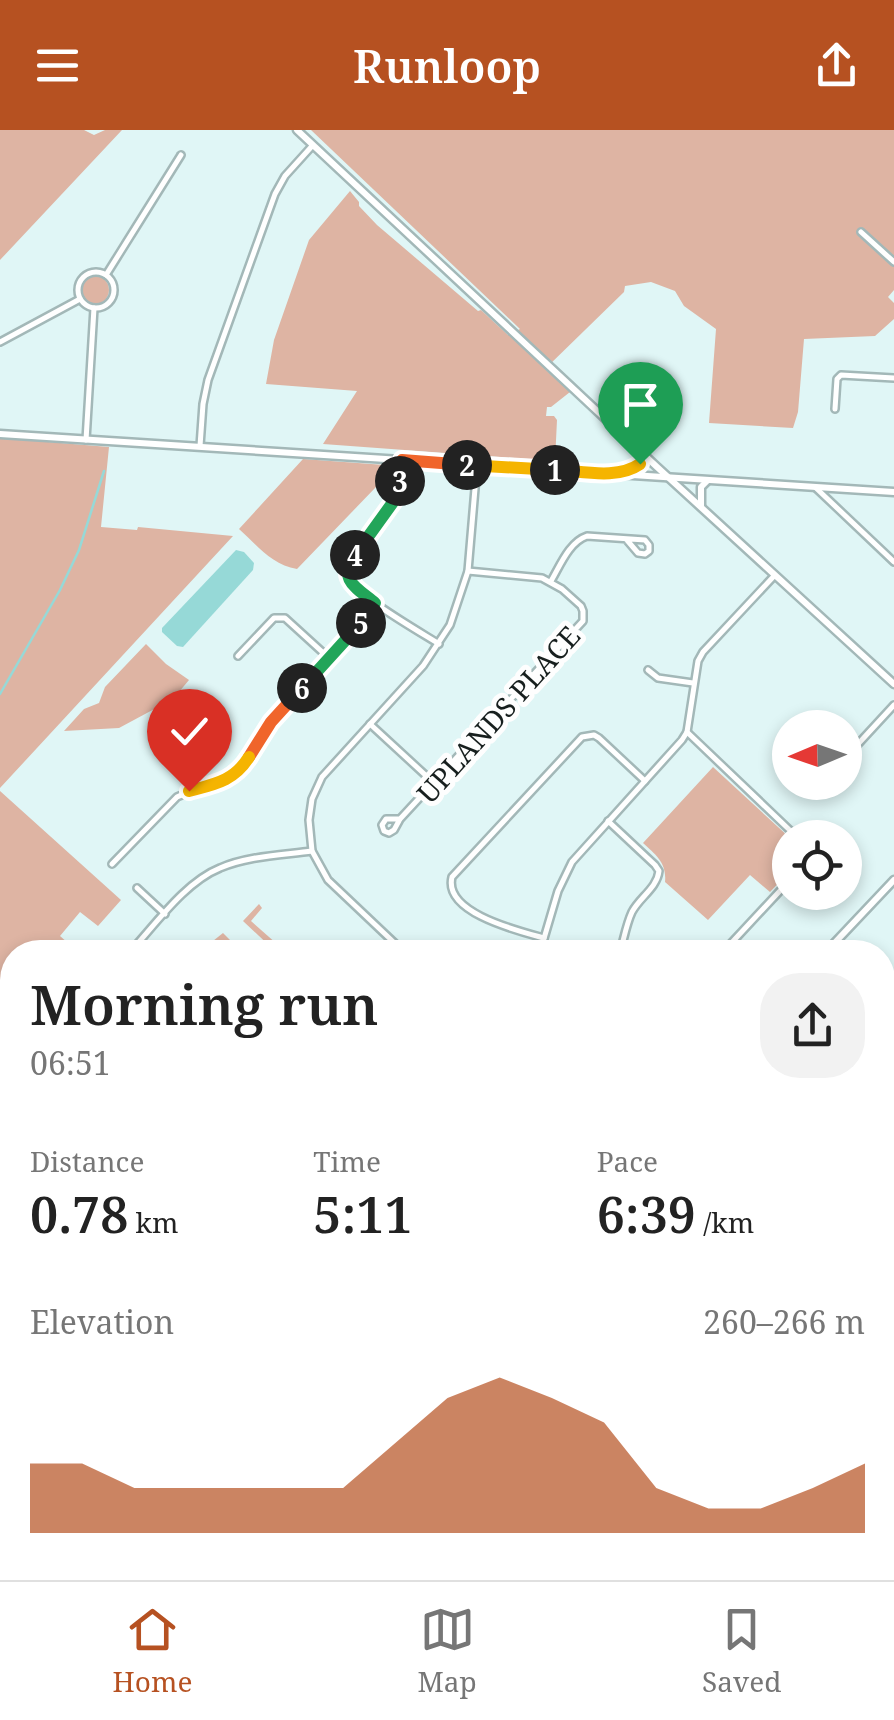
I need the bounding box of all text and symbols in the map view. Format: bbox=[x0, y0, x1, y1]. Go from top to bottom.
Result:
text: Runloop bbox=[353, 35, 541, 96]
icon: menu bbox=[30, 38, 85, 93]
icon: share bbox=[809, 38, 864, 93]
pin bbox=[598, 362, 683, 465]
icon: arrive bbox=[613, 377, 668, 432]
pin: 2 bbox=[442, 440, 492, 490]
pin: 1 bbox=[530, 445, 580, 495]
text: 2 bbox=[459, 446, 475, 484]
text: 1 bbox=[547, 451, 563, 489]
pin: 3 bbox=[375, 456, 425, 506]
text: 3 bbox=[392, 462, 408, 500]
pin: 4 bbox=[330, 530, 380, 580]
text: 4 bbox=[347, 536, 363, 574]
pin: 5 bbox=[336, 598, 386, 648]
text: 5 bbox=[353, 604, 369, 642]
street label: UPLANDS PLACE bbox=[408, 617, 588, 811]
pin: 6 bbox=[277, 663, 327, 713]
text: 6 bbox=[294, 669, 310, 707]
pin bbox=[147, 689, 232, 792]
icon: check bbox=[162, 704, 217, 759]
north arrow bbox=[772, 710, 862, 800]
map controls bbox=[772, 710, 862, 910]
button: locate bbox=[772, 820, 862, 910]
text: Morning run bbox=[30, 966, 379, 1041]
button: share bbox=[760, 973, 865, 1078]
text: 06:51 bbox=[30, 1041, 111, 1084]
text: Distance bbox=[30, 1142, 144, 1180]
text: Time bbox=[313, 1142, 381, 1180]
text: Pace bbox=[597, 1142, 658, 1180]
text: 0.78 bbox=[30, 1180, 128, 1248]
text: 5:11 bbox=[313, 1180, 413, 1248]
text: 6:39 bbox=[597, 1180, 696, 1248]
text: km bbox=[128, 1203, 178, 1241]
text: /km bbox=[696, 1203, 754, 1241]
text: Elevation bbox=[30, 1300, 174, 1343]
text: 260–266 m bbox=[703, 1300, 865, 1343]
tab: Home bbox=[113, 1602, 192, 1700]
tab: Map bbox=[418, 1602, 477, 1700]
tab: Saved bbox=[702, 1602, 781, 1700]

